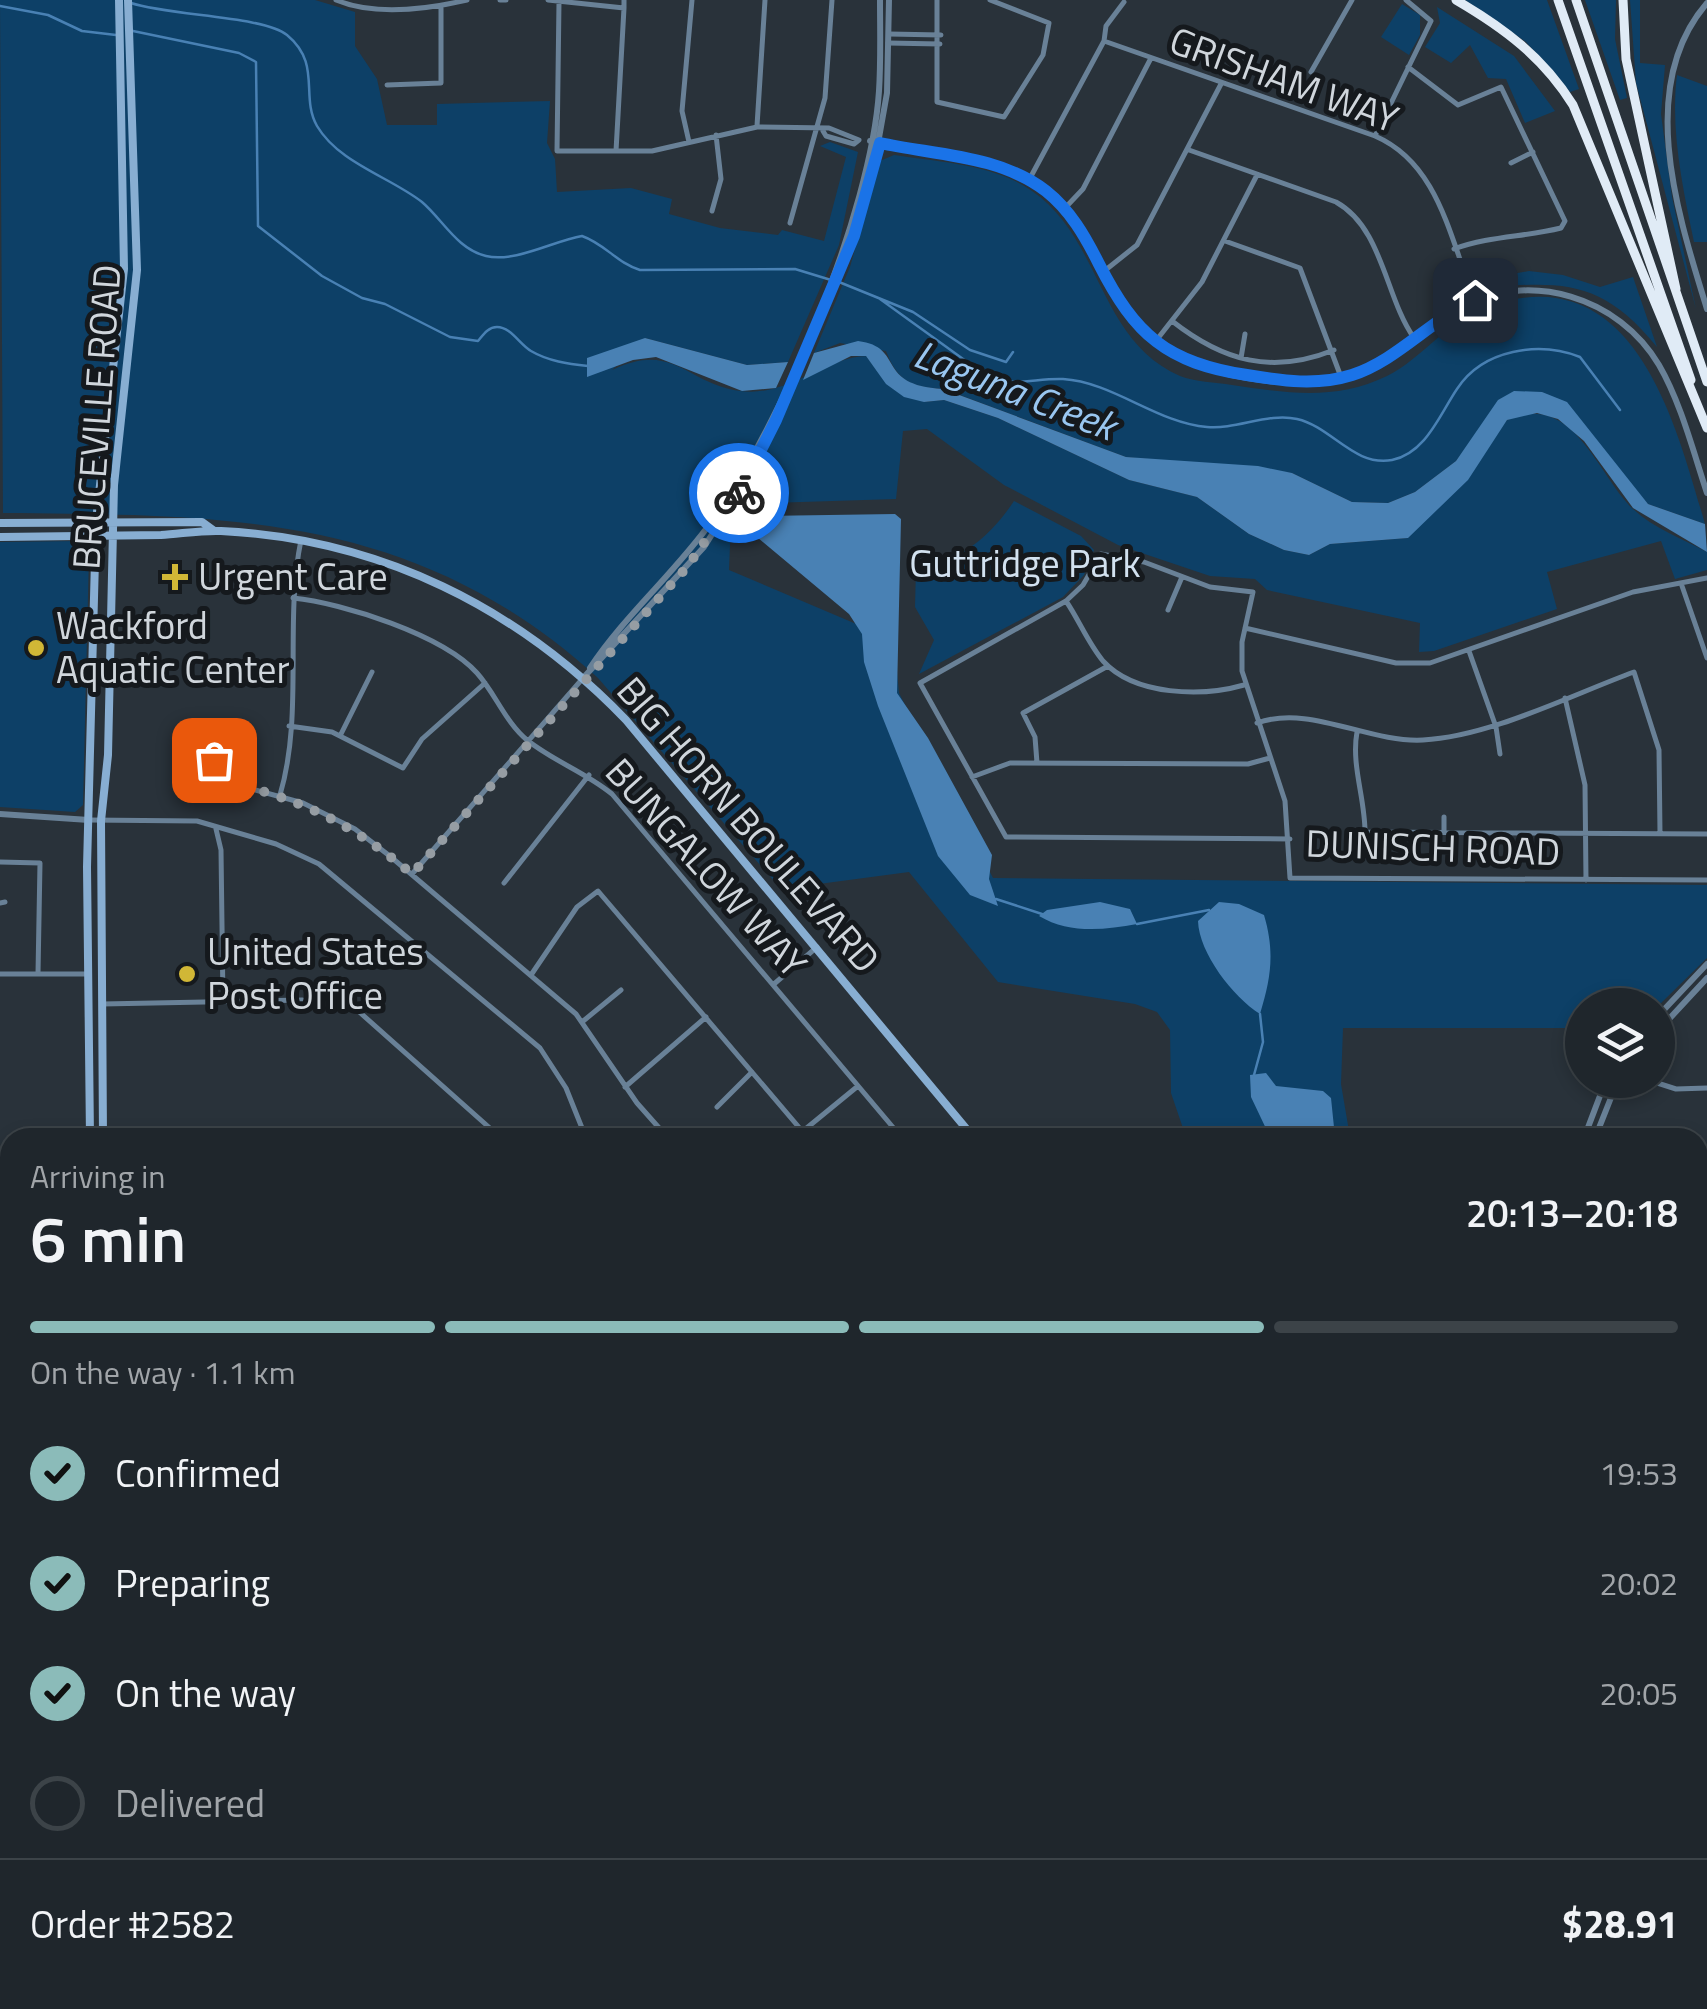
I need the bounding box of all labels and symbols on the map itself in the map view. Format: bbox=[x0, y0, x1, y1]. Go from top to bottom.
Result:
street label: GRISHAM WAY bbox=[1162, 11, 1407, 147]
pin bbox=[1433, 258, 1518, 343]
street label: BRUCEVILLE ROAD bbox=[56, 263, 136, 571]
water label: Laguna Creek bbox=[906, 323, 1129, 457]
courier bbox=[689, 443, 789, 543]
park label: Guttridge Park bbox=[909, 534, 1141, 592]
place label: Urgent Care bbox=[198, 547, 388, 605]
marker: Urgent Care bbox=[162, 564, 188, 590]
place label: Wackford Aquatic Center bbox=[56, 596, 290, 698]
marker: Wackford Aquatic Center bbox=[25, 637, 47, 659]
street label: BIG HORN BOULEVARD bbox=[603, 663, 894, 985]
pin bbox=[172, 718, 257, 803]
street label: BUNGALOW WAY bbox=[592, 745, 822, 991]
street label: DUNISCH ROAD bbox=[1305, 814, 1561, 880]
place label: United States Post Office bbox=[207, 922, 424, 1024]
marker: United States Post Office bbox=[176, 963, 198, 985]

